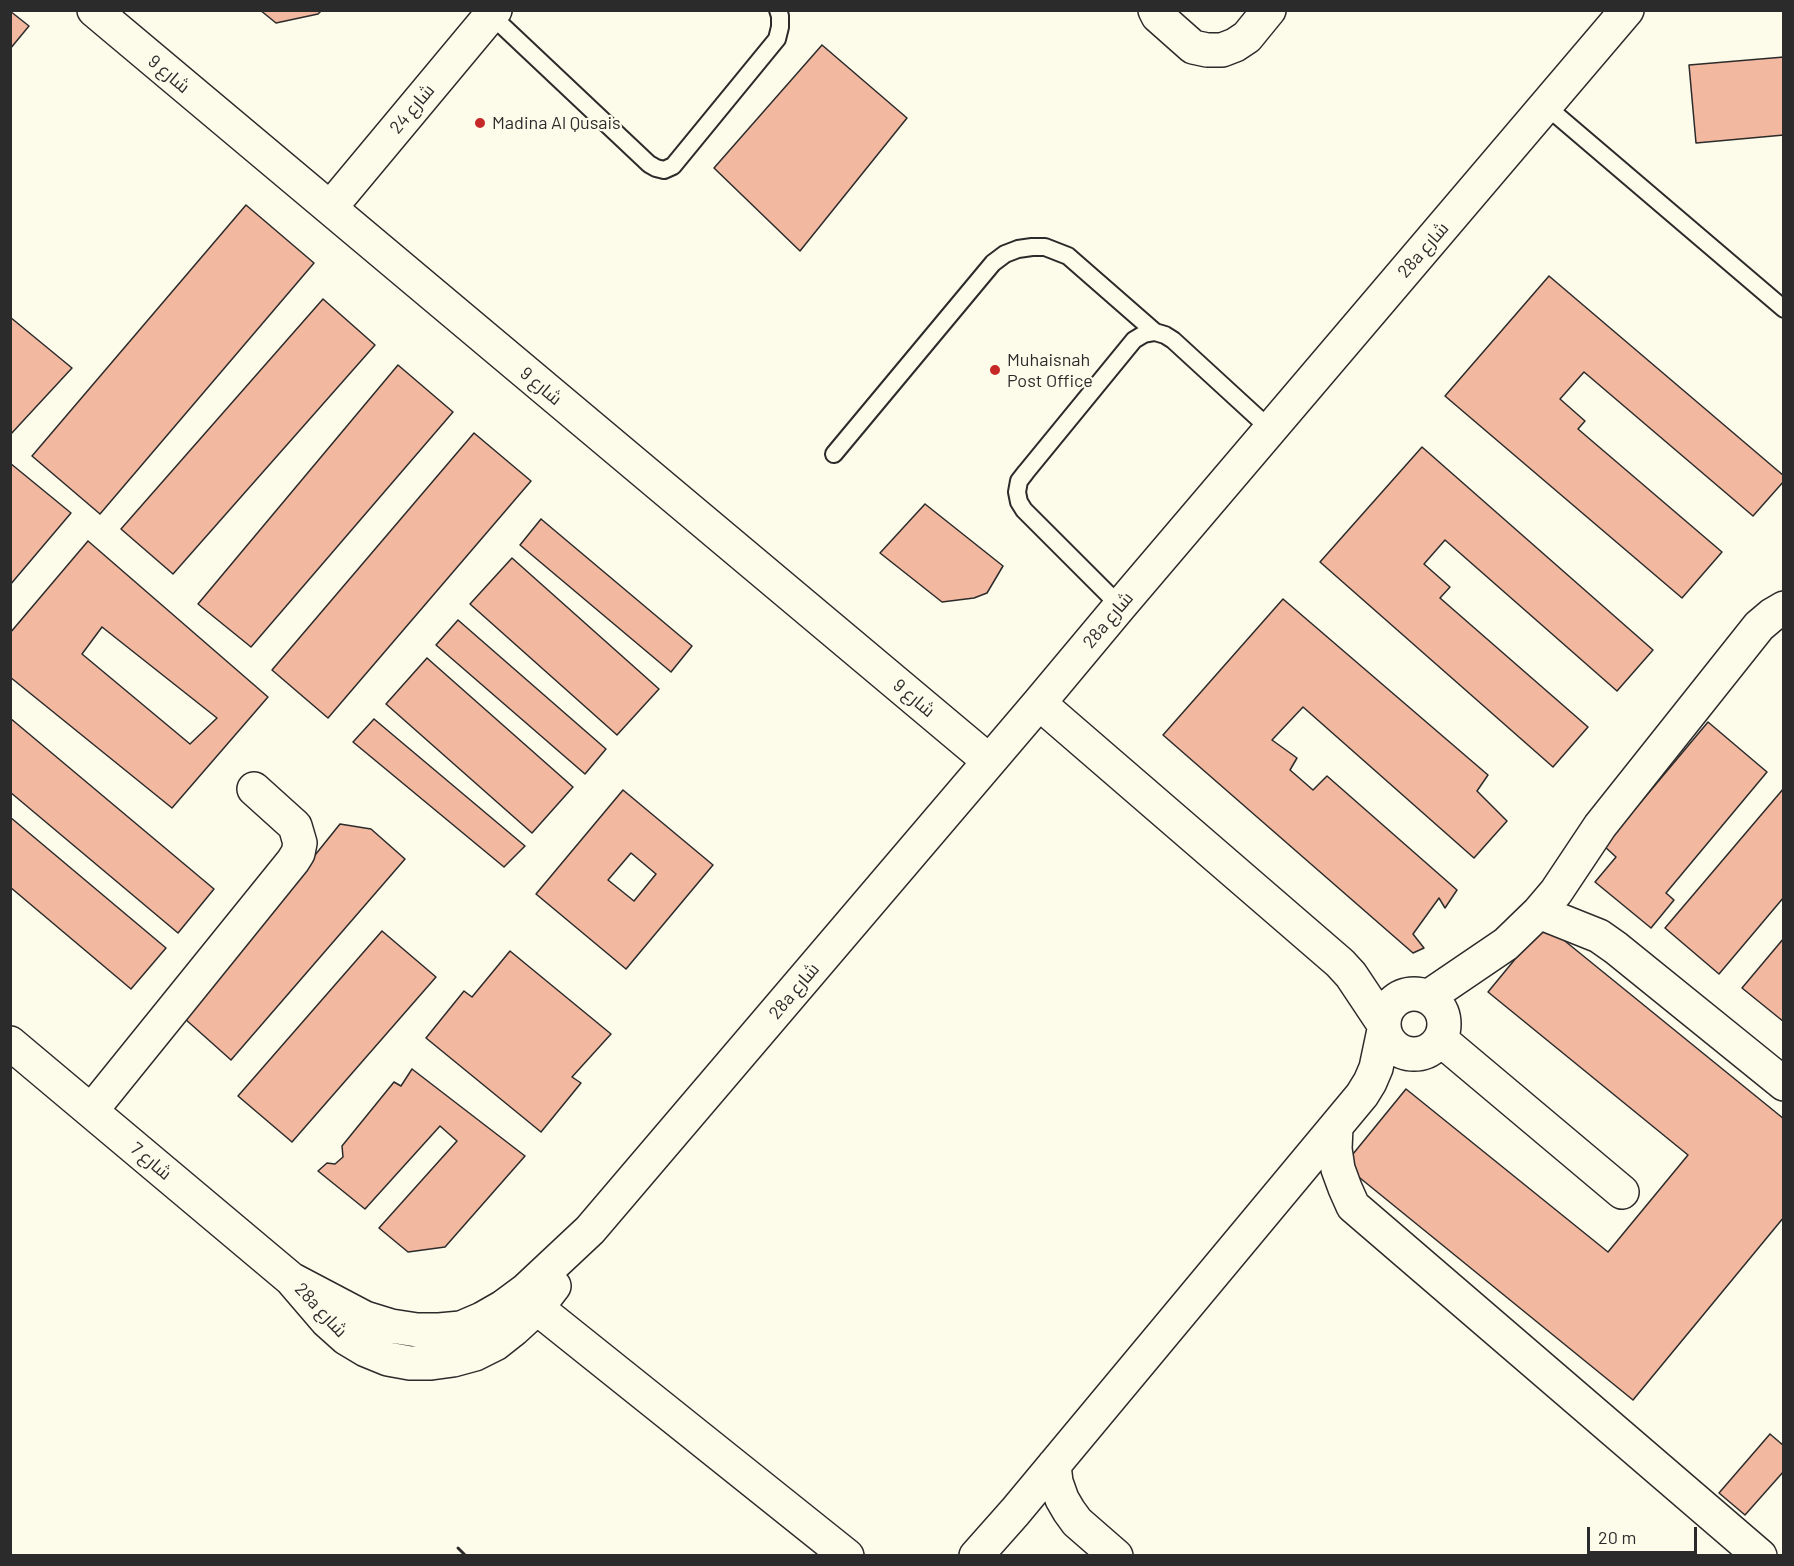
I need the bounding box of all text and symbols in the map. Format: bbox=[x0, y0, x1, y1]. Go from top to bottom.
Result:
street label: شارع 9 bbox=[144, 50, 194, 98]
street label: شارع 24 bbox=[385, 80, 439, 138]
place label: Madina Al Qusais bbox=[492, 112, 621, 134]
marker: Madina Al Qusais bbox=[473, 116, 487, 130]
street label: 28a شارع bbox=[1393, 218, 1453, 282]
place label: Muhaisnah Post Office bbox=[1007, 349, 1093, 392]
street label: شارع 9 bbox=[516, 362, 566, 410]
marker: Muhaisnah Post Office bbox=[988, 363, 1002, 377]
street label: 28a شارع bbox=[1078, 588, 1138, 652]
street label: شارع 9 bbox=[889, 674, 939, 722]
street label: 28a شارع bbox=[764, 959, 824, 1023]
street label: شارع 7 bbox=[126, 1138, 176, 1184]
street label: 28a شارع bbox=[290, 1278, 352, 1342]
scale bar bbox=[1590, 1515, 1700, 1553]
text: 20 m bbox=[1598, 1526, 1636, 1548]

